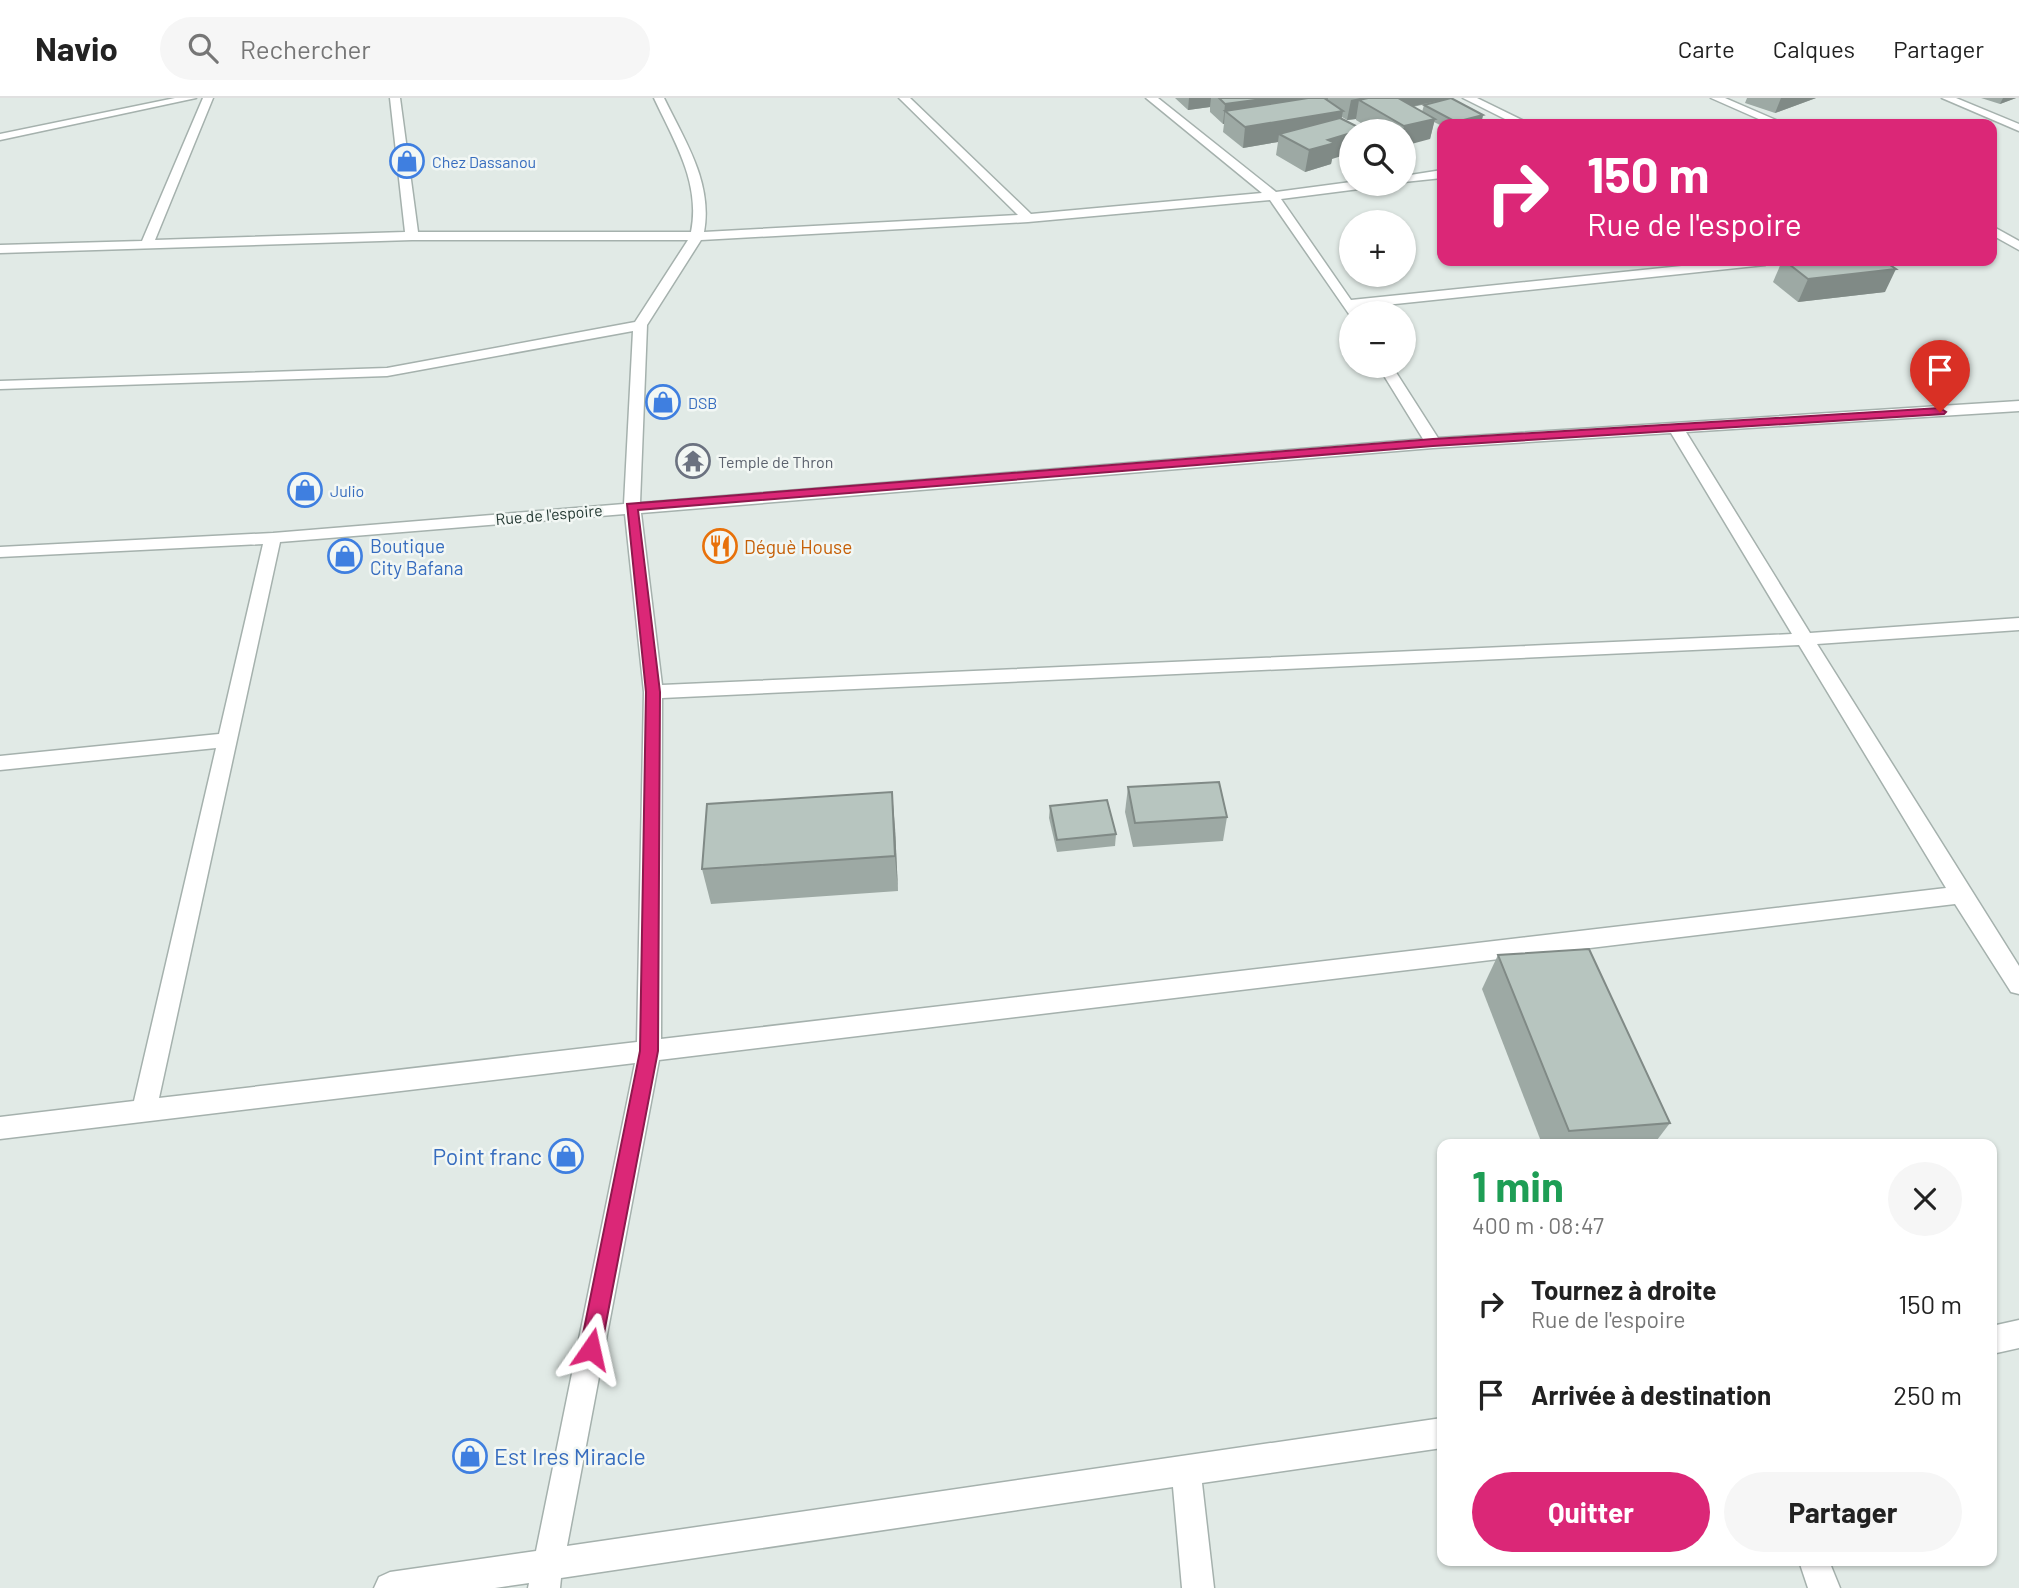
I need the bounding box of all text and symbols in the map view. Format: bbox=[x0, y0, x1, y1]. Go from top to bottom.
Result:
search box bbox=[160, 17, 650, 80]
text: Navio bbox=[35, 28, 118, 68]
icon: search bbox=[184, 29, 222, 67]
text: Rechercher bbox=[240, 33, 371, 64]
text: Carte bbox=[1678, 34, 1735, 63]
text: Calques bbox=[1773, 34, 1855, 63]
text: Partager bbox=[1893, 34, 1984, 63]
map controls bbox=[1339, 119, 1416, 378]
button: search bbox=[1339, 119, 1416, 196]
shop icon: Chez Dassanou bbox=[388, 142, 426, 180]
text: 150 m bbox=[1587, 144, 1709, 203]
icon: right bbox=[1472, 147, 1563, 238]
place label: Chez Dassanou bbox=[432, 152, 536, 171]
text: Rue de l'espoire bbox=[1587, 204, 1802, 242]
button: + bbox=[1339, 210, 1416, 287]
button: − bbox=[1339, 301, 1416, 378]
pin bbox=[1910, 340, 1970, 412]
icon: arrive bbox=[1921, 351, 1959, 389]
shop icon: DSB bbox=[644, 383, 682, 421]
place label: DSB bbox=[688, 393, 717, 412]
temple icon: Temple de Thron bbox=[674, 442, 712, 480]
place label: Temple de Thron bbox=[718, 452, 833, 471]
shop icon: Julio bbox=[286, 471, 324, 509]
place label: Julio bbox=[330, 481, 364, 500]
street label: Rue de l'espoire bbox=[495, 500, 603, 528]
restaurant icon: Déguè House bbox=[701, 527, 739, 565]
place label: Boutique City Bafana bbox=[370, 534, 463, 579]
place label: Déguè House bbox=[744, 535, 852, 558]
shop icon: Boutique City Bafana bbox=[326, 537, 364, 575]
shop icon: Point franc bbox=[547, 1137, 585, 1175]
place label: Point franc bbox=[433, 1142, 542, 1170]
text: 1 min bbox=[1472, 1160, 1564, 1210]
button: close bbox=[1888, 1162, 1962, 1236]
text: 400 m · 08:47 bbox=[1472, 1211, 1604, 1239]
text: Tournez à droite bbox=[1531, 1274, 1716, 1305]
icon: right bbox=[1472, 1285, 1510, 1323]
text: 150 m bbox=[1898, 1288, 1962, 1319]
text: Rue de l'espoire bbox=[1531, 1305, 1685, 1333]
position arrow bbox=[554, 1312, 628, 1386]
icon: arrive bbox=[1472, 1376, 1510, 1414]
text: Arrivée à destination bbox=[1531, 1379, 1771, 1410]
text: 250 m bbox=[1893, 1379, 1962, 1410]
shop icon: Est Ires Miracle bbox=[451, 1437, 489, 1475]
place label: Est Ires Miracle bbox=[494, 1442, 646, 1470]
button: Quitter bbox=[1472, 1472, 1710, 1552]
button: Partager bbox=[1724, 1472, 1962, 1552]

